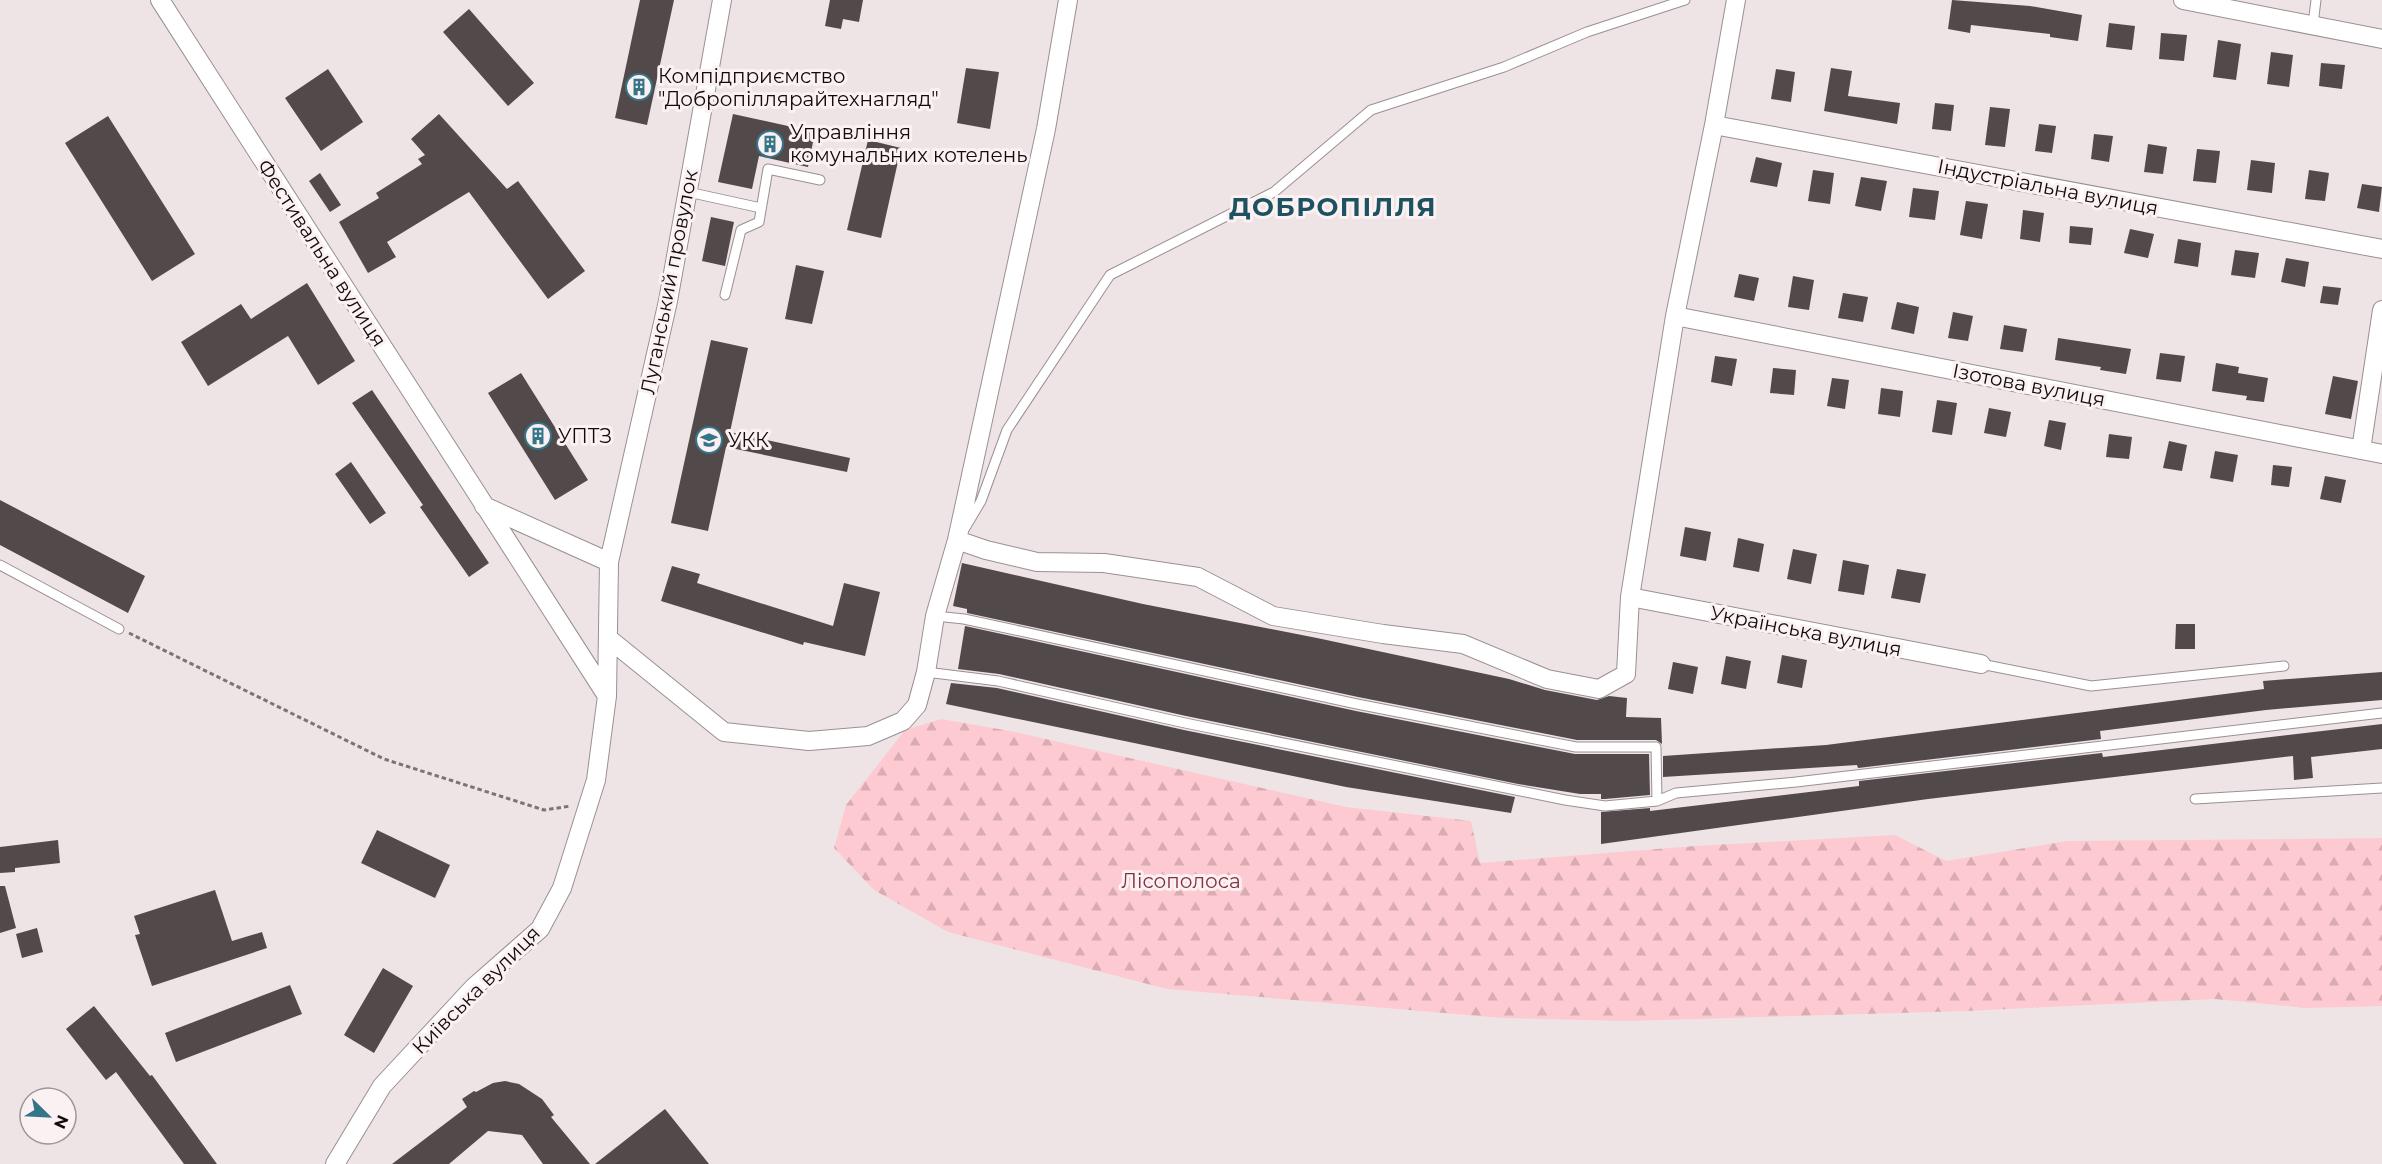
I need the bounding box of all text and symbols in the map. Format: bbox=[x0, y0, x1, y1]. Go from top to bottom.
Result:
place label: Компідприємство "Добропіллярайтехнагляд" bbox=[658, 64, 939, 111]
building icon: Компідприємство "Добропіллярайтехнагляд" bbox=[624, 72, 654, 102]
place label: Управління комунальних котелень bbox=[790, 120, 1028, 167]
building icon: Управління комунальних котелень bbox=[755, 129, 785, 159]
street label: Індустріальна вулиця bbox=[1936, 154, 2160, 220]
street label: Фестивальна вулиця bbox=[253, 155, 391, 351]
street label: Луганський провулок bbox=[635, 167, 703, 396]
district label: ДОБРОПІЛЛЯ bbox=[1229, 191, 1437, 223]
street label: Ізотова вулиця bbox=[1951, 358, 2107, 412]
building icon: УПТЗ bbox=[523, 421, 553, 451]
place label: УПТЗ bbox=[558, 424, 612, 448]
school or university icon: УКК bbox=[694, 425, 724, 455]
place label: УКК bbox=[728, 428, 769, 452]
street label: Українська вулиця bbox=[1708, 601, 1904, 661]
park label: Лісополоса bbox=[1121, 869, 1241, 893]
street label: Київська вулиця bbox=[407, 921, 545, 1059]
north arrow bbox=[18, 1086, 78, 1146]
text: N bbox=[50, 1112, 73, 1132]

